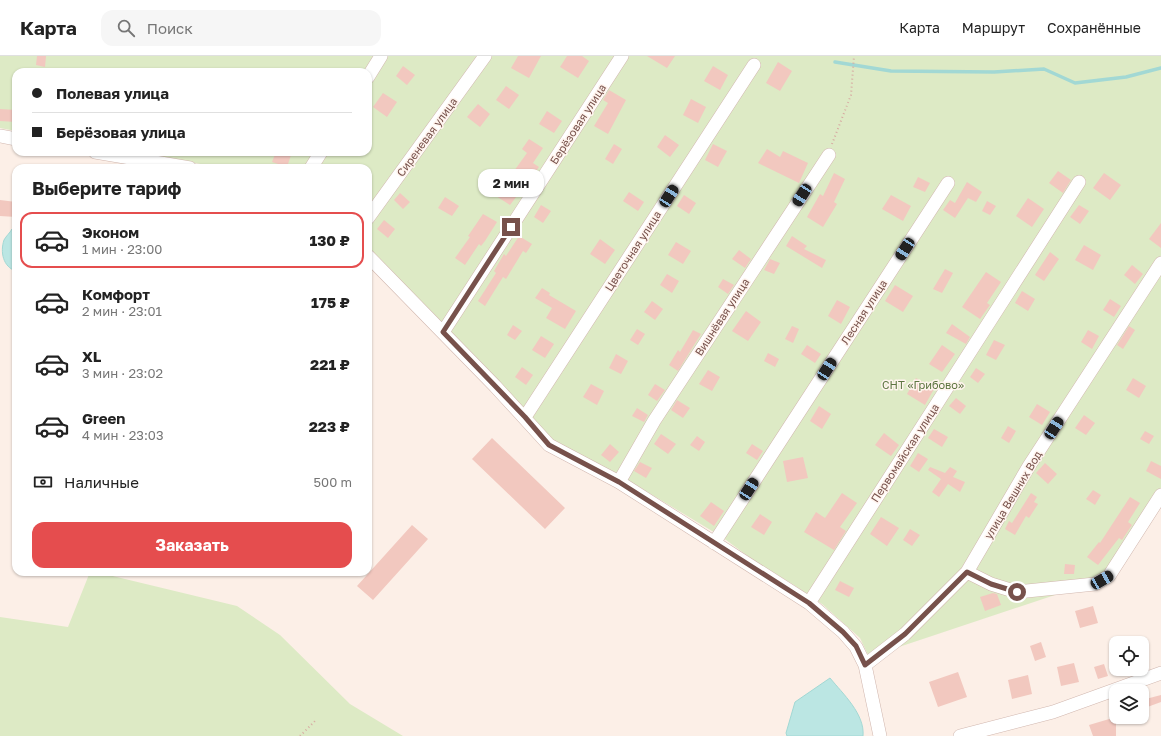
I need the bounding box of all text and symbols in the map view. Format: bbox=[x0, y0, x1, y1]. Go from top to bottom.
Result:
search box bbox=[101, 10, 381, 46]
text: Карта bbox=[20, 16, 77, 39]
icon: search bbox=[115, 17, 137, 39]
text: Поиск bbox=[147, 19, 193, 37]
text: Карта bbox=[899, 19, 940, 36]
text: Маршрут bbox=[962, 19, 1025, 36]
text: Сохранённые bbox=[1047, 19, 1141, 36]
street label: Берёзовая улица bbox=[547, 81, 608, 166]
text: Полевая улица bbox=[56, 84, 169, 102]
street label: Сиреневая улица bbox=[394, 95, 460, 179]
text: Берёзовая улица bbox=[56, 123, 185, 141]
callout: 2 мин bbox=[478, 169, 544, 197]
text: 2 мин bbox=[493, 175, 529, 191]
text: Выберите тариф bbox=[32, 177, 181, 199]
car bbox=[790, 182, 814, 208]
car bbox=[657, 183, 681, 209]
street label: Цветочная улица bbox=[602, 208, 663, 293]
route end bbox=[502, 218, 520, 236]
icon: car bbox=[34, 222, 70, 258]
text: Эконом bbox=[82, 223, 139, 241]
text: 130 ₽ bbox=[309, 231, 350, 249]
car bbox=[893, 236, 917, 262]
text: 1 мин · 23:00 bbox=[82, 241, 162, 257]
street label: Вишнёвая улица bbox=[692, 276, 751, 358]
street label: Лесная улица bbox=[838, 277, 889, 346]
icon: car bbox=[34, 284, 70, 320]
text: Комфорт bbox=[82, 285, 150, 303]
text: 175 ₽ bbox=[311, 293, 350, 311]
text: 2 мин · 23:01 bbox=[82, 303, 162, 319]
icon: car bbox=[34, 346, 70, 382]
text: XL bbox=[82, 347, 101, 365]
text: 221 ₽ bbox=[310, 355, 350, 373]
car bbox=[815, 356, 839, 382]
text: 3 мин · 23:02 bbox=[82, 365, 163, 381]
park label: СНТ «Грибово» bbox=[882, 378, 964, 391]
street label: Первомайская улица bbox=[868, 401, 941, 504]
icon: car bbox=[34, 408, 70, 444]
text: Green bbox=[82, 409, 125, 427]
car bbox=[1042, 415, 1066, 441]
text: 223 ₽ bbox=[309, 417, 350, 435]
text: 4 мин · 23:03 bbox=[82, 427, 164, 443]
street label: улица Вешних Вод bbox=[981, 448, 1044, 541]
icon: cash bbox=[32, 471, 54, 493]
text: Наличные bbox=[64, 473, 139, 491]
text: 500 m bbox=[314, 474, 352, 490]
car bbox=[737, 476, 761, 502]
button: Заказать bbox=[32, 522, 352, 568]
car bbox=[1089, 569, 1115, 591]
route start bbox=[1008, 583, 1026, 601]
map controls bbox=[1109, 636, 1149, 724]
button: locate bbox=[1109, 636, 1149, 676]
button: layers bbox=[1109, 684, 1149, 724]

